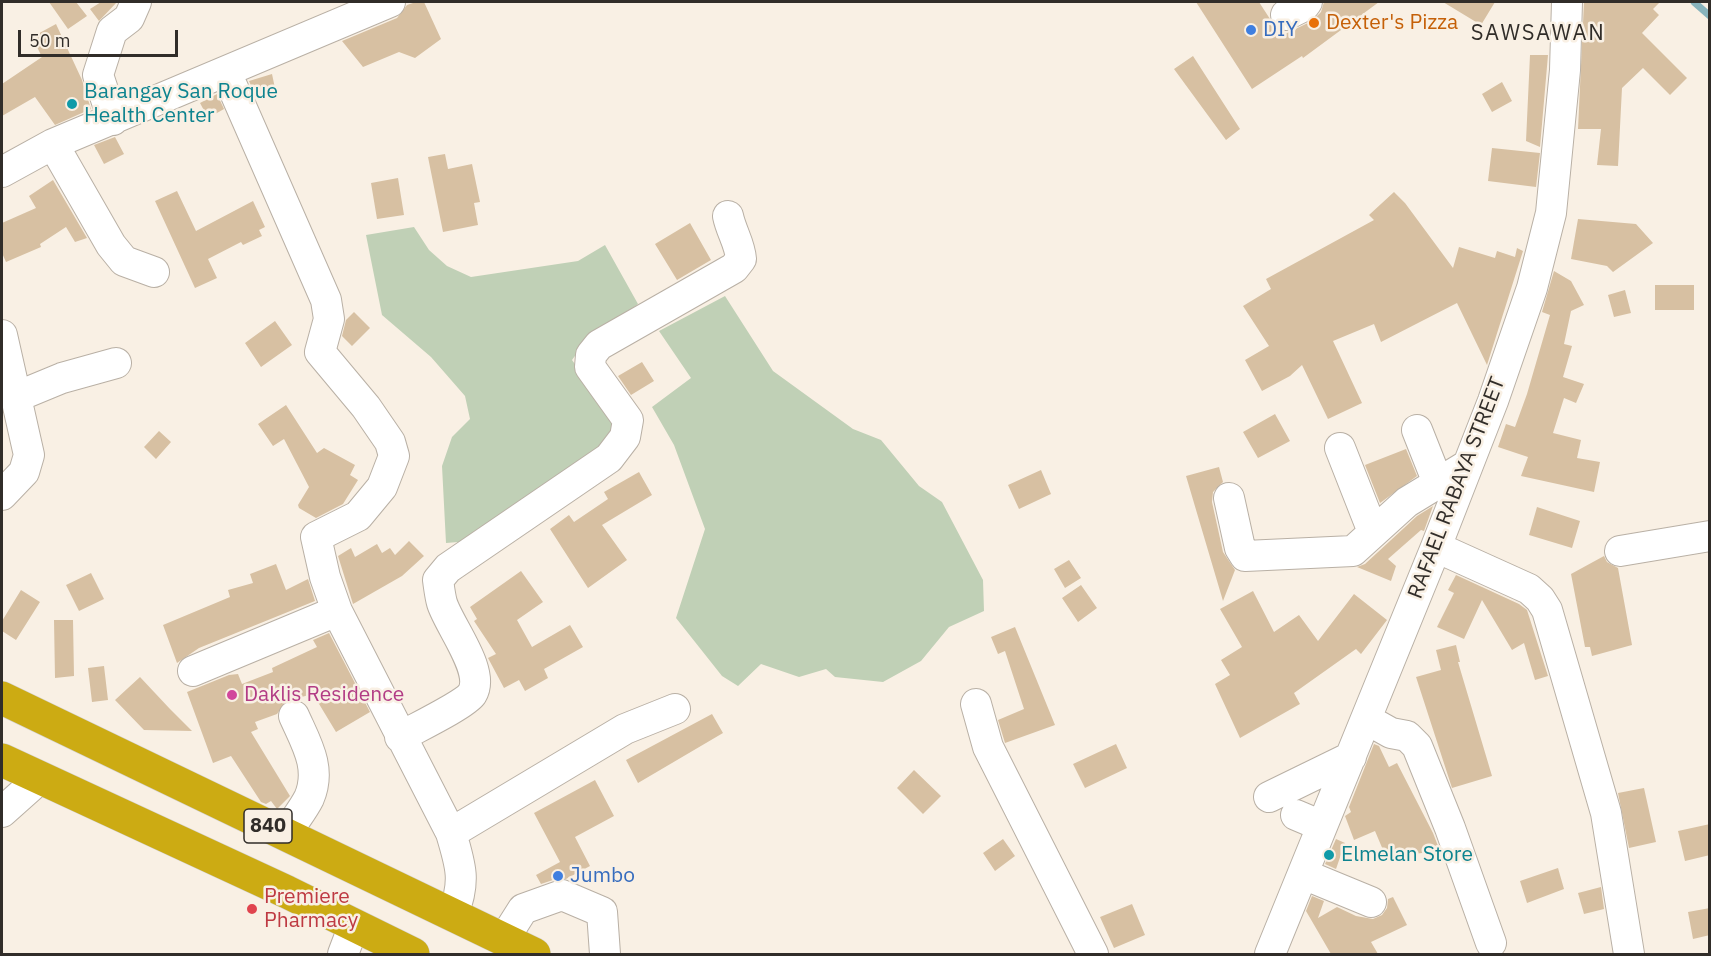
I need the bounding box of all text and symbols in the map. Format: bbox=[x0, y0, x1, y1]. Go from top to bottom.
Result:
place label: Dexter's Pizza bbox=[1326, 10, 1458, 36]
marker: Dexter's Pizza bbox=[1307, 16, 1321, 30]
place label: DIY bbox=[1263, 17, 1298, 43]
scale bar bbox=[21, 18, 182, 56]
district label: SAWSAWAN bbox=[1471, 21, 1605, 47]
marker: DIY bbox=[1244, 23, 1258, 37]
text: 50 m bbox=[29, 29, 71, 52]
place label: Barangay San Roque Health Center bbox=[84, 79, 278, 129]
marker: Barangay San Roque Health Center bbox=[65, 97, 79, 111]
street label: RAFAEL RABAYA STREET bbox=[1403, 374, 1511, 602]
place label: Daklis Residence bbox=[244, 682, 404, 708]
marker: Daklis Residence bbox=[225, 688, 239, 702]
road number: 840 bbox=[244, 809, 292, 843]
place label: Elmelan Store bbox=[1341, 842, 1473, 868]
marker: Elmelan Store bbox=[1322, 848, 1336, 862]
place label: Jumbo bbox=[570, 863, 635, 889]
marker: Jumbo bbox=[551, 869, 565, 883]
place label: Premiere Pharmacy bbox=[264, 884, 358, 934]
marker: Premiere Pharmacy bbox=[245, 902, 259, 916]

